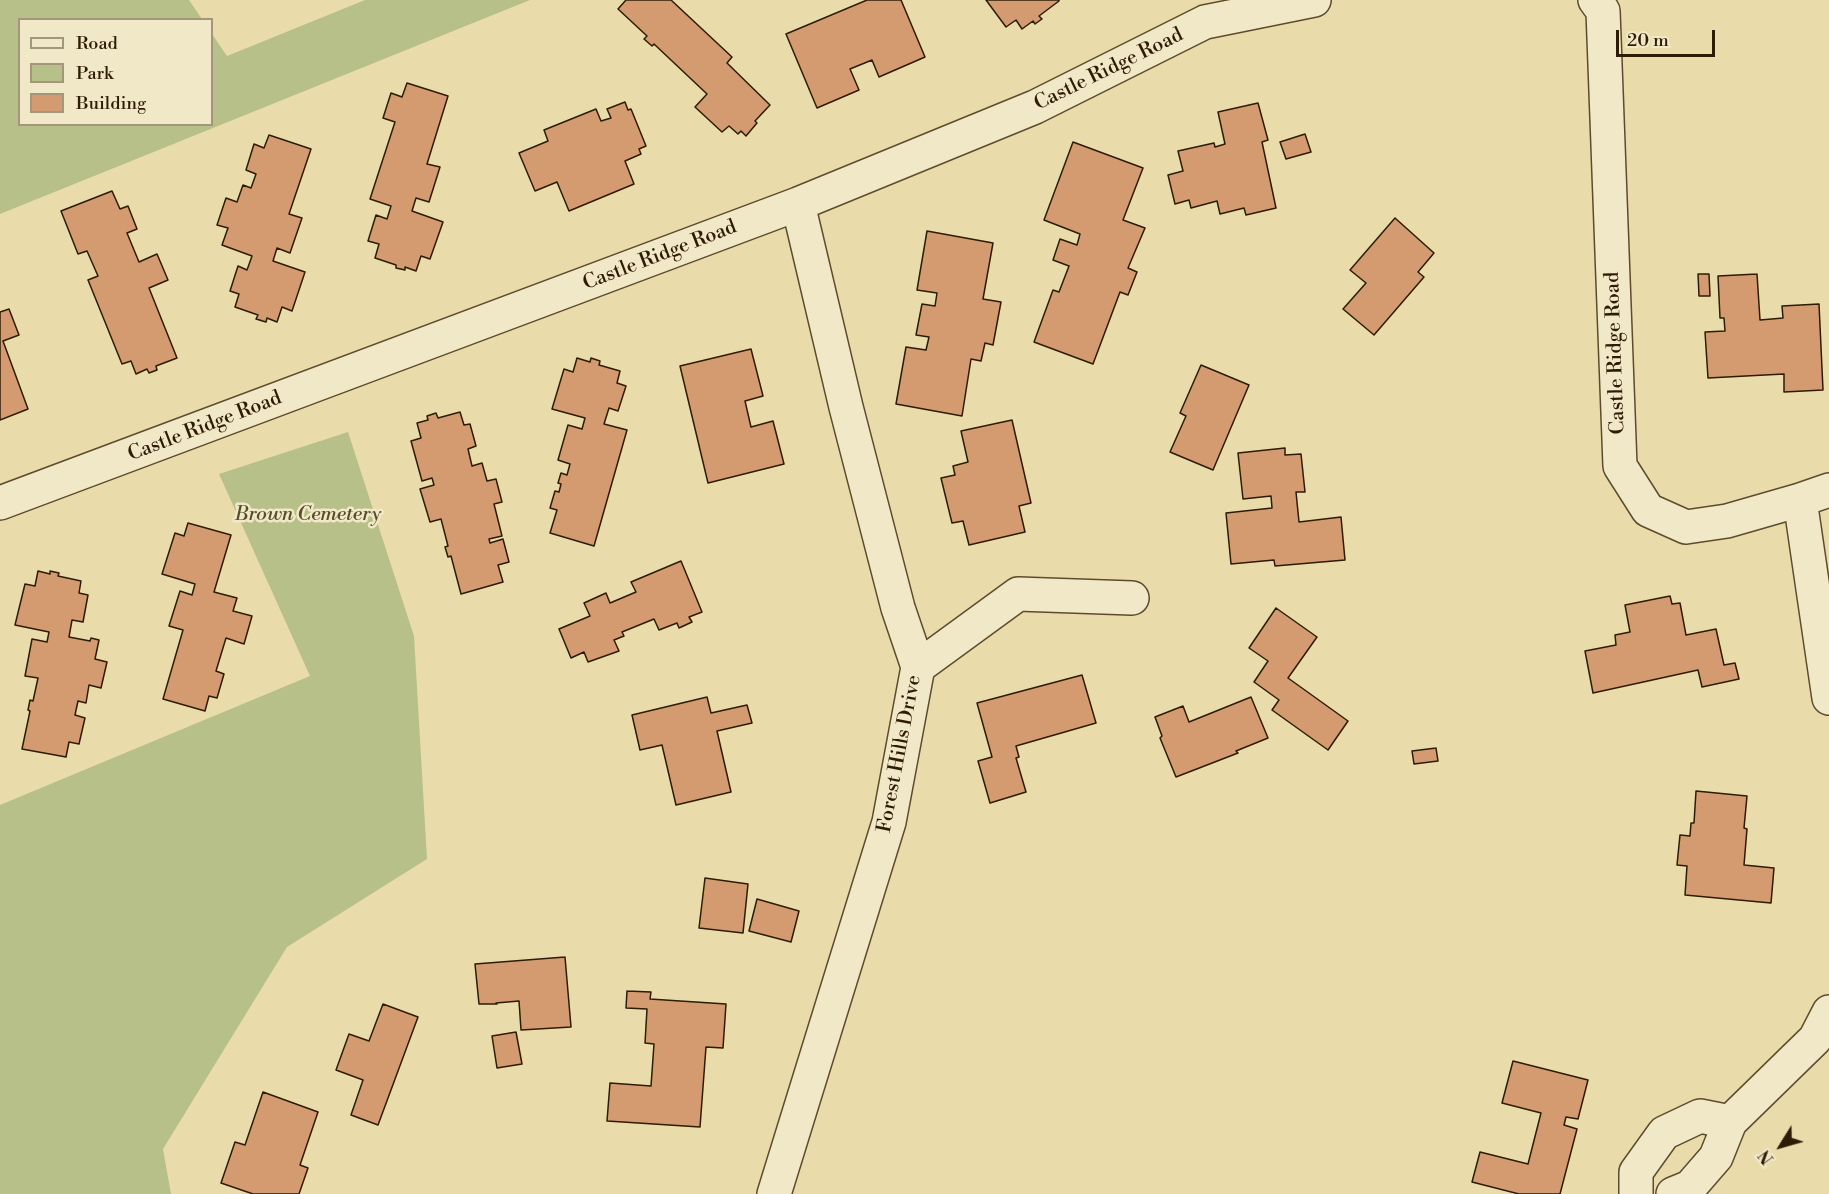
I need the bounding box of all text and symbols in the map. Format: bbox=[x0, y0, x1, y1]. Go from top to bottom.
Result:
legend bbox=[18, 18, 213, 126]
scale bar bbox=[1619, 18, 1718, 56]
street label: Castle Ridge Road bbox=[1031, 24, 1187, 116]
text: 20 m bbox=[1627, 29, 1669, 52]
text: Road bbox=[76, 32, 118, 55]
text: Park bbox=[76, 62, 113, 85]
text: Building bbox=[76, 92, 146, 115]
street label: Castle Ridge Road bbox=[580, 216, 740, 296]
street label: Castle Ridge Road bbox=[1601, 271, 1631, 435]
street label: Castle Ridge Road bbox=[125, 387, 285, 467]
park label: Brown Cemetery bbox=[235, 503, 381, 527]
street label: Forest Hills Drive bbox=[873, 673, 927, 835]
north arrow bbox=[1751, 1116, 1811, 1176]
text: N bbox=[1755, 1146, 1778, 1168]

